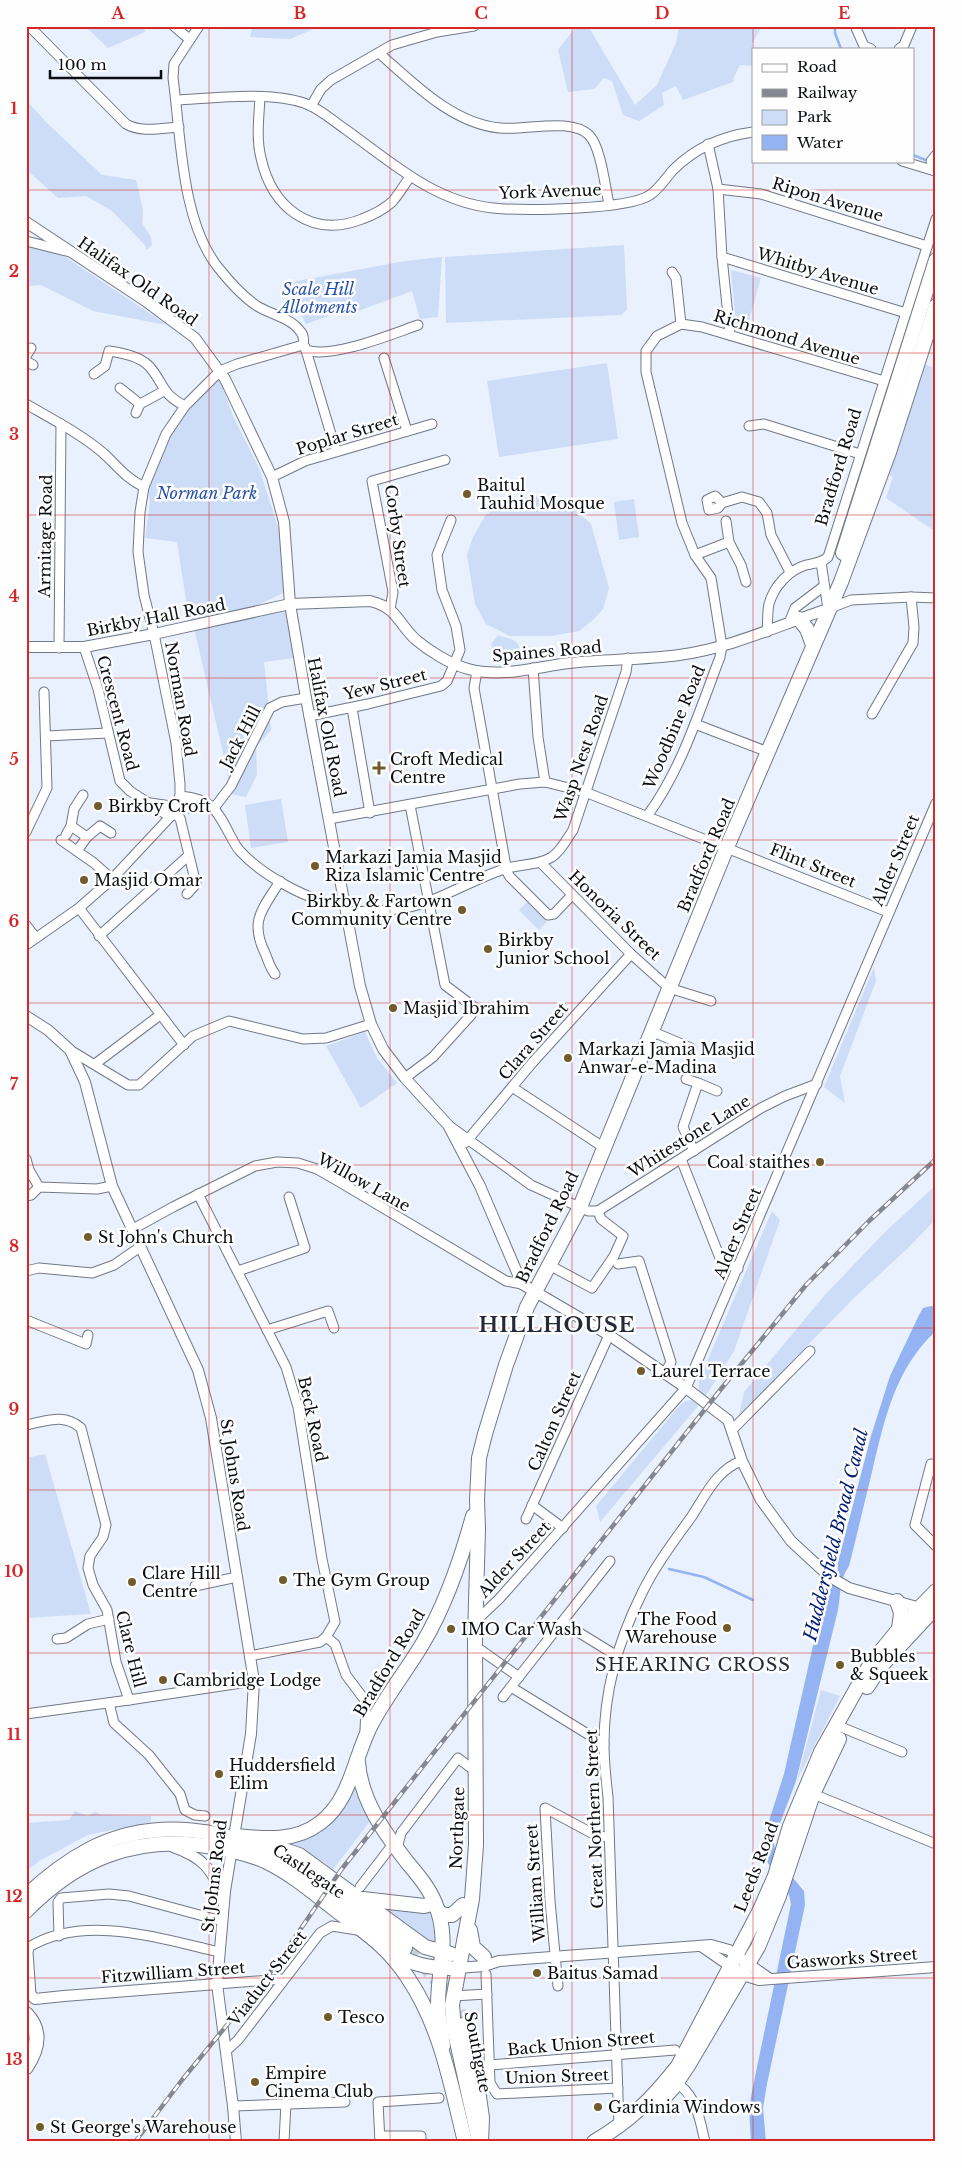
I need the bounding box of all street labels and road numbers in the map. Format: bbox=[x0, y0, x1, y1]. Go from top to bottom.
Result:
street label: Ripon Avenue bbox=[770, 173, 886, 225]
street label: York Avenue bbox=[497, 179, 602, 203]
street label: Halifax Old Road bbox=[74, 232, 202, 330]
street label: Whitby Avenue bbox=[754, 243, 881, 299]
street label: Richmond Avenue bbox=[711, 305, 863, 369]
street label: Bradford Road bbox=[811, 406, 865, 528]
street label: Poplar Street bbox=[293, 409, 401, 459]
street label: Armitage Road bbox=[34, 474, 56, 599]
street label: Corby Street bbox=[381, 483, 415, 589]
street label: Birkby Hall Road bbox=[85, 594, 227, 640]
street label: Spaines Road bbox=[491, 636, 603, 666]
street label: Norman Road bbox=[161, 640, 201, 758]
street label: Crescent Road bbox=[93, 653, 143, 773]
street label: Halifax Old Road bbox=[304, 655, 350, 799]
street label: Woodbine Road bbox=[639, 662, 709, 793]
street label: Yew Street bbox=[340, 664, 429, 704]
street label: Wasp Nest Road bbox=[550, 692, 612, 825]
street label: Jack Hill bbox=[214, 702, 265, 774]
street label: Bradford Road bbox=[673, 795, 739, 915]
street label: Alder Street bbox=[866, 811, 923, 910]
street label: Flint Street bbox=[767, 839, 859, 891]
street label: Honoria Street bbox=[565, 866, 665, 964]
street label: Clara Street bbox=[494, 998, 572, 1084]
street label: Whitestone Lane bbox=[623, 1090, 754, 1182]
street label: Willow Lane bbox=[313, 1148, 414, 1216]
street label: Bradford Road bbox=[511, 1168, 583, 1286]
street label: Alder Street bbox=[708, 1184, 765, 1283]
street label: Calton Street bbox=[523, 1368, 585, 1474]
street label: Beck Road bbox=[294, 1374, 332, 1464]
street label: St Johns Road bbox=[216, 1417, 254, 1533]
street label: Alder Street bbox=[473, 1517, 555, 1602]
street label: Bradford Road bbox=[349, 1605, 429, 1720]
street label: Clare Hill bbox=[112, 1608, 150, 1690]
street label: Great Northern Street bbox=[581, 1729, 607, 1909]
street label: Northgate bbox=[446, 1786, 468, 1870]
street label: St Johns Road bbox=[197, 1818, 231, 1934]
street label: Leeds Road bbox=[730, 1819, 782, 1915]
street label: William Street bbox=[521, 1823, 549, 1944]
street label: Castlegate bbox=[269, 1839, 349, 1903]
street label: Viaduct Street bbox=[223, 1926, 310, 2030]
street label: Gasworks Street bbox=[786, 1943, 918, 1973]
street label: Fitzwilliam Street bbox=[100, 1957, 246, 1987]
street label: Southgate bbox=[460, 2010, 496, 2094]
street label: Back Union Street bbox=[506, 2027, 656, 2059]
street label: Union Street bbox=[505, 2064, 609, 2088]

